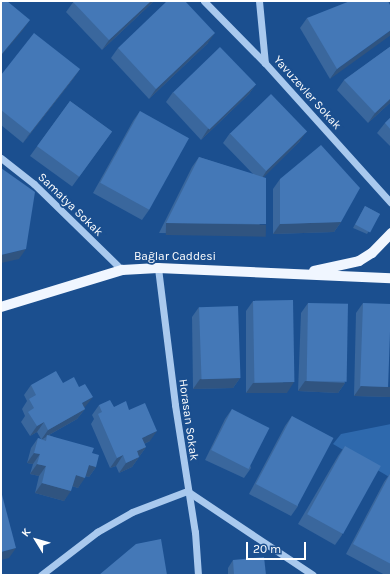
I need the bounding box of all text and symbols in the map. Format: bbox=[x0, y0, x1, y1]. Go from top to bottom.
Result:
street label: Yavuzevler Sokak bbox=[270, 53, 344, 133]
street label: Samatya Sokak bbox=[34, 170, 106, 240]
street label: Bağlar Caddesi bbox=[134, 250, 216, 264]
street label: Horasan Sokak bbox=[175, 378, 201, 462]
north arrow bbox=[16, 520, 56, 560]
text: K bbox=[19, 526, 33, 539]
scale bar bbox=[248, 534, 308, 560]
text: 20 m bbox=[253, 542, 281, 556]

